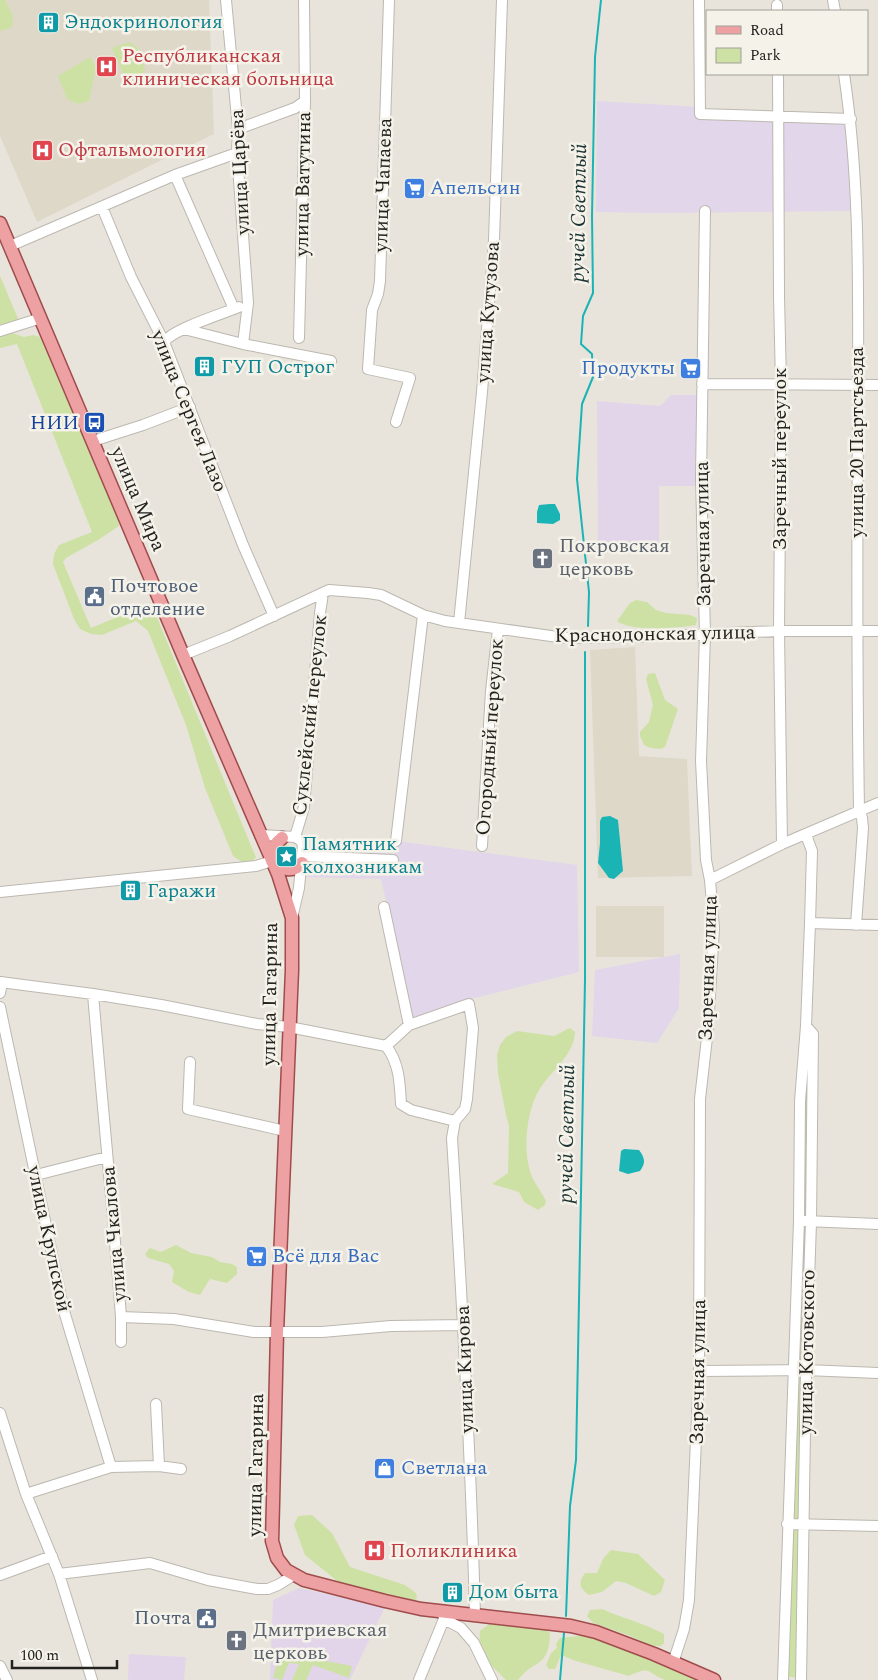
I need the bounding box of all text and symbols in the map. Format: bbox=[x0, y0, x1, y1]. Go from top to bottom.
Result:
place label: Эндокринология bbox=[64, 7, 223, 37]
building icon: Эндокринология bbox=[36, 10, 60, 34]
legend bbox=[706, 10, 868, 75]
text: Road bbox=[750, 19, 784, 42]
place label: Республиканская клиническая больница bbox=[122, 41, 334, 94]
text: Park bbox=[750, 44, 781, 67]
hospital icon: Республиканская клиническая больница bbox=[94, 55, 118, 79]
street label: улица Царёва bbox=[222, 108, 258, 237]
street label: улица Ватутина bbox=[287, 111, 319, 258]
street label: улица Чапаева bbox=[366, 117, 400, 254]
place label: Офтальмология bbox=[58, 135, 206, 165]
hospital icon: Офтальмология bbox=[30, 138, 54, 162]
water label: ручей Светлый bbox=[562, 143, 596, 284]
place label: Апельсин bbox=[430, 173, 521, 203]
supermarket icon: Апельсин bbox=[402, 176, 426, 200]
street label: улица Кутузова bbox=[468, 240, 508, 385]
street label: улица Сергея Лазо bbox=[142, 324, 235, 497]
street label: улица 20 Партсъезда bbox=[842, 346, 872, 538]
place label: ГУП Острог bbox=[221, 352, 334, 382]
place label: Продукты bbox=[581, 353, 675, 383]
building icon: ГУП Острог bbox=[193, 355, 217, 379]
supermarket icon: Продукты bbox=[679, 356, 703, 380]
street label: Заречный переулок bbox=[765, 367, 795, 551]
place label: НИИ bbox=[30, 408, 79, 438]
bus stop icon: НИИ bbox=[83, 411, 107, 435]
street label: улица Мира bbox=[102, 441, 174, 556]
street label: Заречная улица bbox=[687, 461, 719, 607]
place label: Покровская церковь bbox=[559, 531, 670, 584]
church icon: Покровская церковь bbox=[531, 546, 555, 570]
place label: Почтовое отделение bbox=[110, 571, 205, 624]
public building icon: Почтовое отделение bbox=[82, 585, 106, 609]
street label: Суклейский переулок bbox=[285, 613, 335, 817]
street label: Краснодонская улица bbox=[554, 617, 756, 651]
street label: Огородный переулок bbox=[468, 637, 512, 837]
place label: Памятник колхозникам bbox=[302, 829, 422, 882]
place icon: Памятник колхозникам bbox=[274, 844, 298, 868]
place label: Гаражи bbox=[147, 876, 216, 906]
building icon: Гаражи bbox=[119, 879, 143, 903]
street label: Заречная улица bbox=[690, 894, 726, 1041]
street label: улица Гагарина bbox=[254, 922, 286, 1067]
water label: ручей Светлый bbox=[550, 1064, 584, 1205]
street label: улица Крупской bbox=[19, 1162, 79, 1315]
street label: улица Чкалова bbox=[93, 1165, 135, 1304]
place label: Всё для Вас bbox=[272, 1241, 379, 1271]
supermarket icon: Всё для Вас bbox=[244, 1244, 268, 1268]
street label: улица Котовского bbox=[791, 1269, 823, 1436]
street label: Заречная улица bbox=[682, 1299, 714, 1445]
street label: улица Кирова bbox=[448, 1304, 482, 1434]
street label: улица Гагарина bbox=[240, 1393, 272, 1538]
place label: Светлана bbox=[401, 1453, 487, 1483]
shop icon: Светлана bbox=[373, 1456, 397, 1480]
place label: Поликлиника bbox=[390, 1536, 518, 1566]
hospital icon: Поликлиника bbox=[362, 1539, 386, 1563]
place label: Дом быта bbox=[469, 1577, 559, 1607]
building icon: Дом быта bbox=[441, 1580, 465, 1604]
place label: Почта bbox=[134, 1603, 191, 1633]
public building icon: Почта bbox=[195, 1606, 219, 1630]
place label: Дмитриевская церковь bbox=[253, 1615, 387, 1668]
church icon: Дмитриевская церковь bbox=[225, 1629, 249, 1653]
scale bar bbox=[12, 1638, 118, 1670]
text: 100 m bbox=[20, 1644, 59, 1667]

